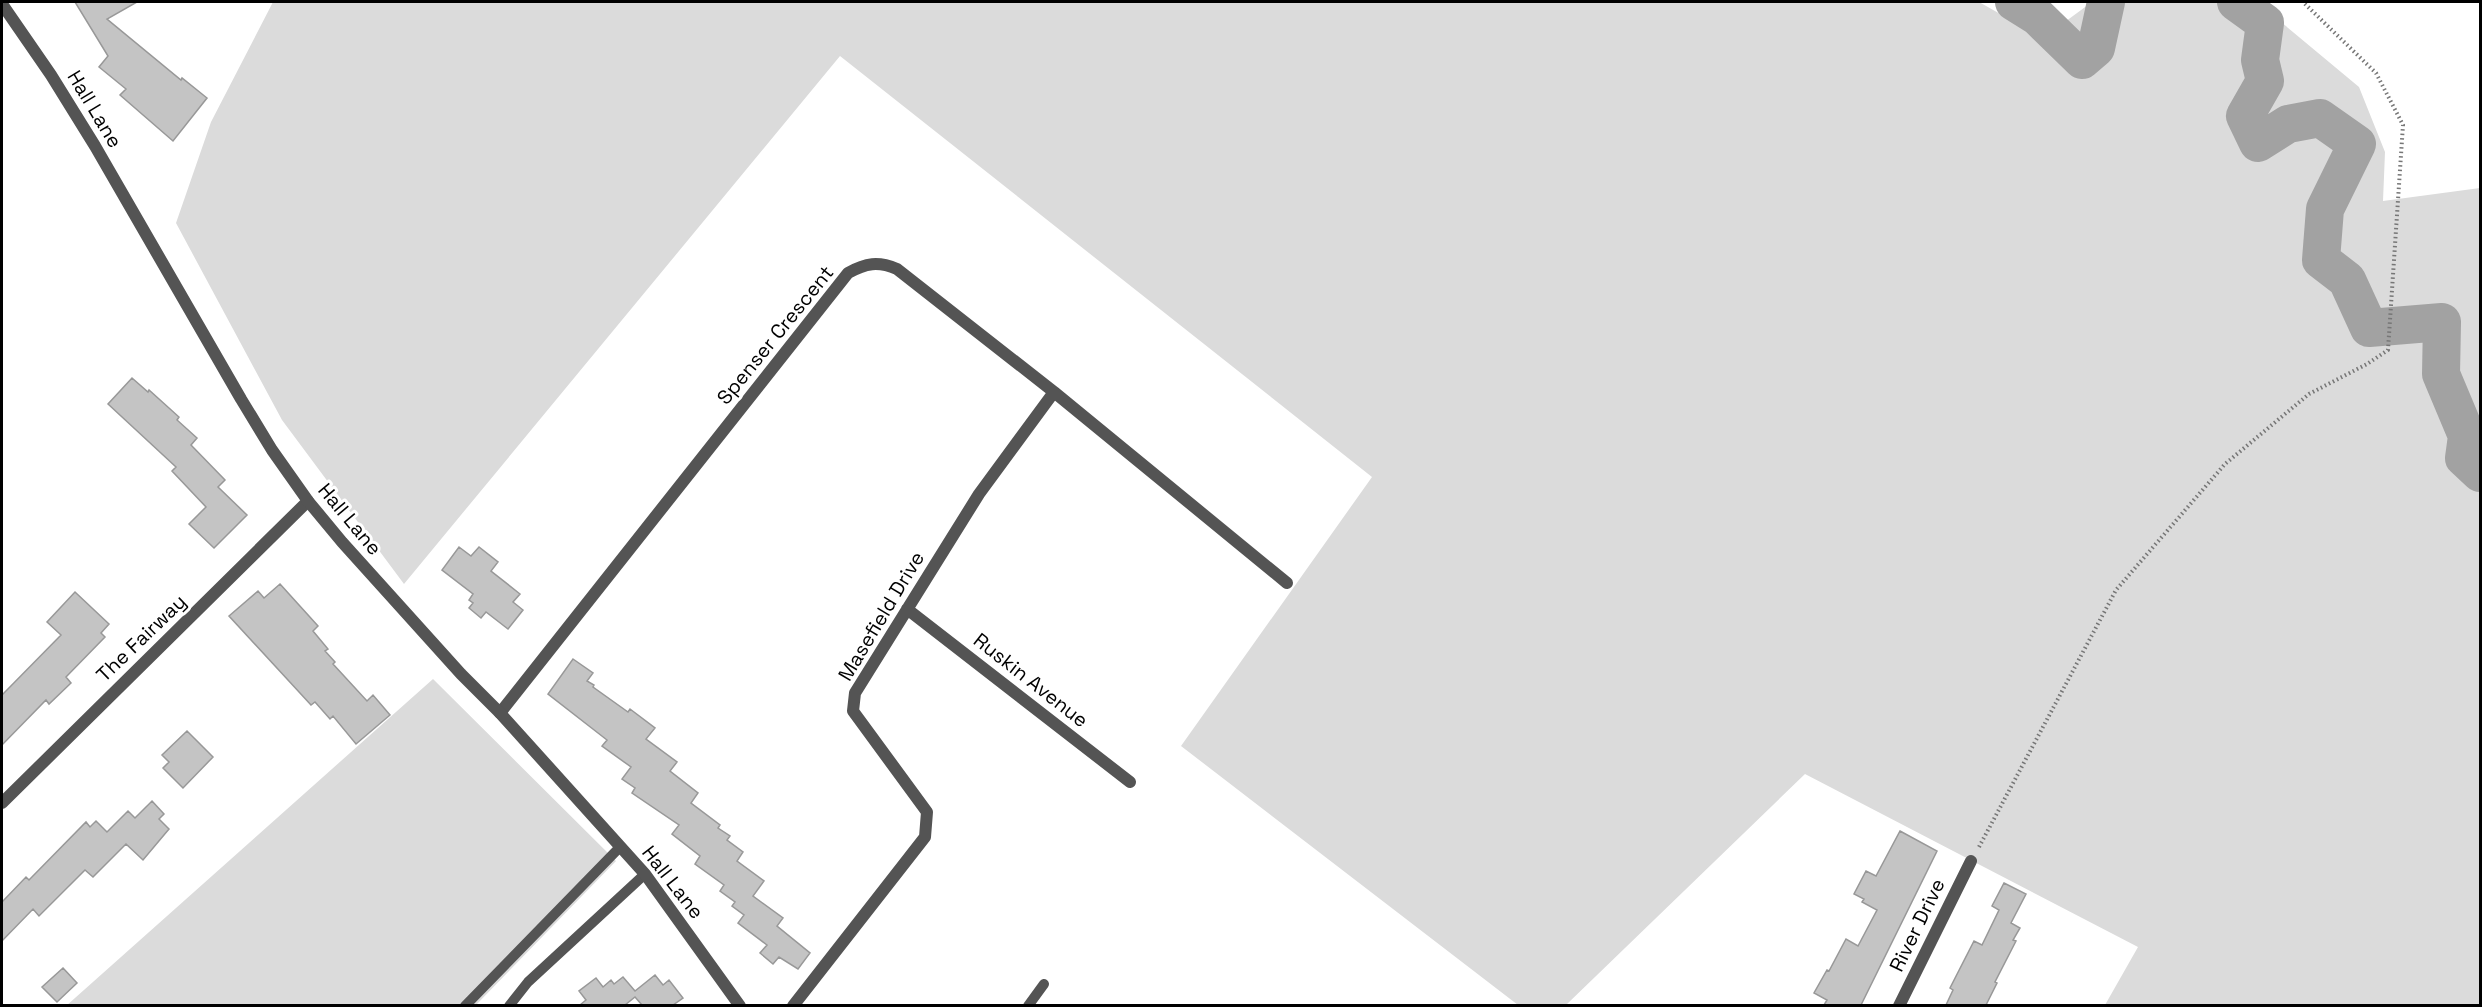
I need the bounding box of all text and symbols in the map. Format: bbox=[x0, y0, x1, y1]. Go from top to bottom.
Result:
street label: Hall Lane bbox=[62, 65, 128, 153]
street label: Spenser Crescent bbox=[711, 260, 839, 410]
street label: Hall Lane bbox=[312, 478, 388, 560]
street label: Masefield Drive bbox=[832, 546, 930, 686]
street label: The Fairway bbox=[91, 589, 191, 687]
street label: Ruskin Avenue bbox=[968, 627, 1094, 733]
street label: Hall Lane bbox=[636, 840, 710, 924]
street label: River Drive bbox=[1883, 874, 1951, 976]

